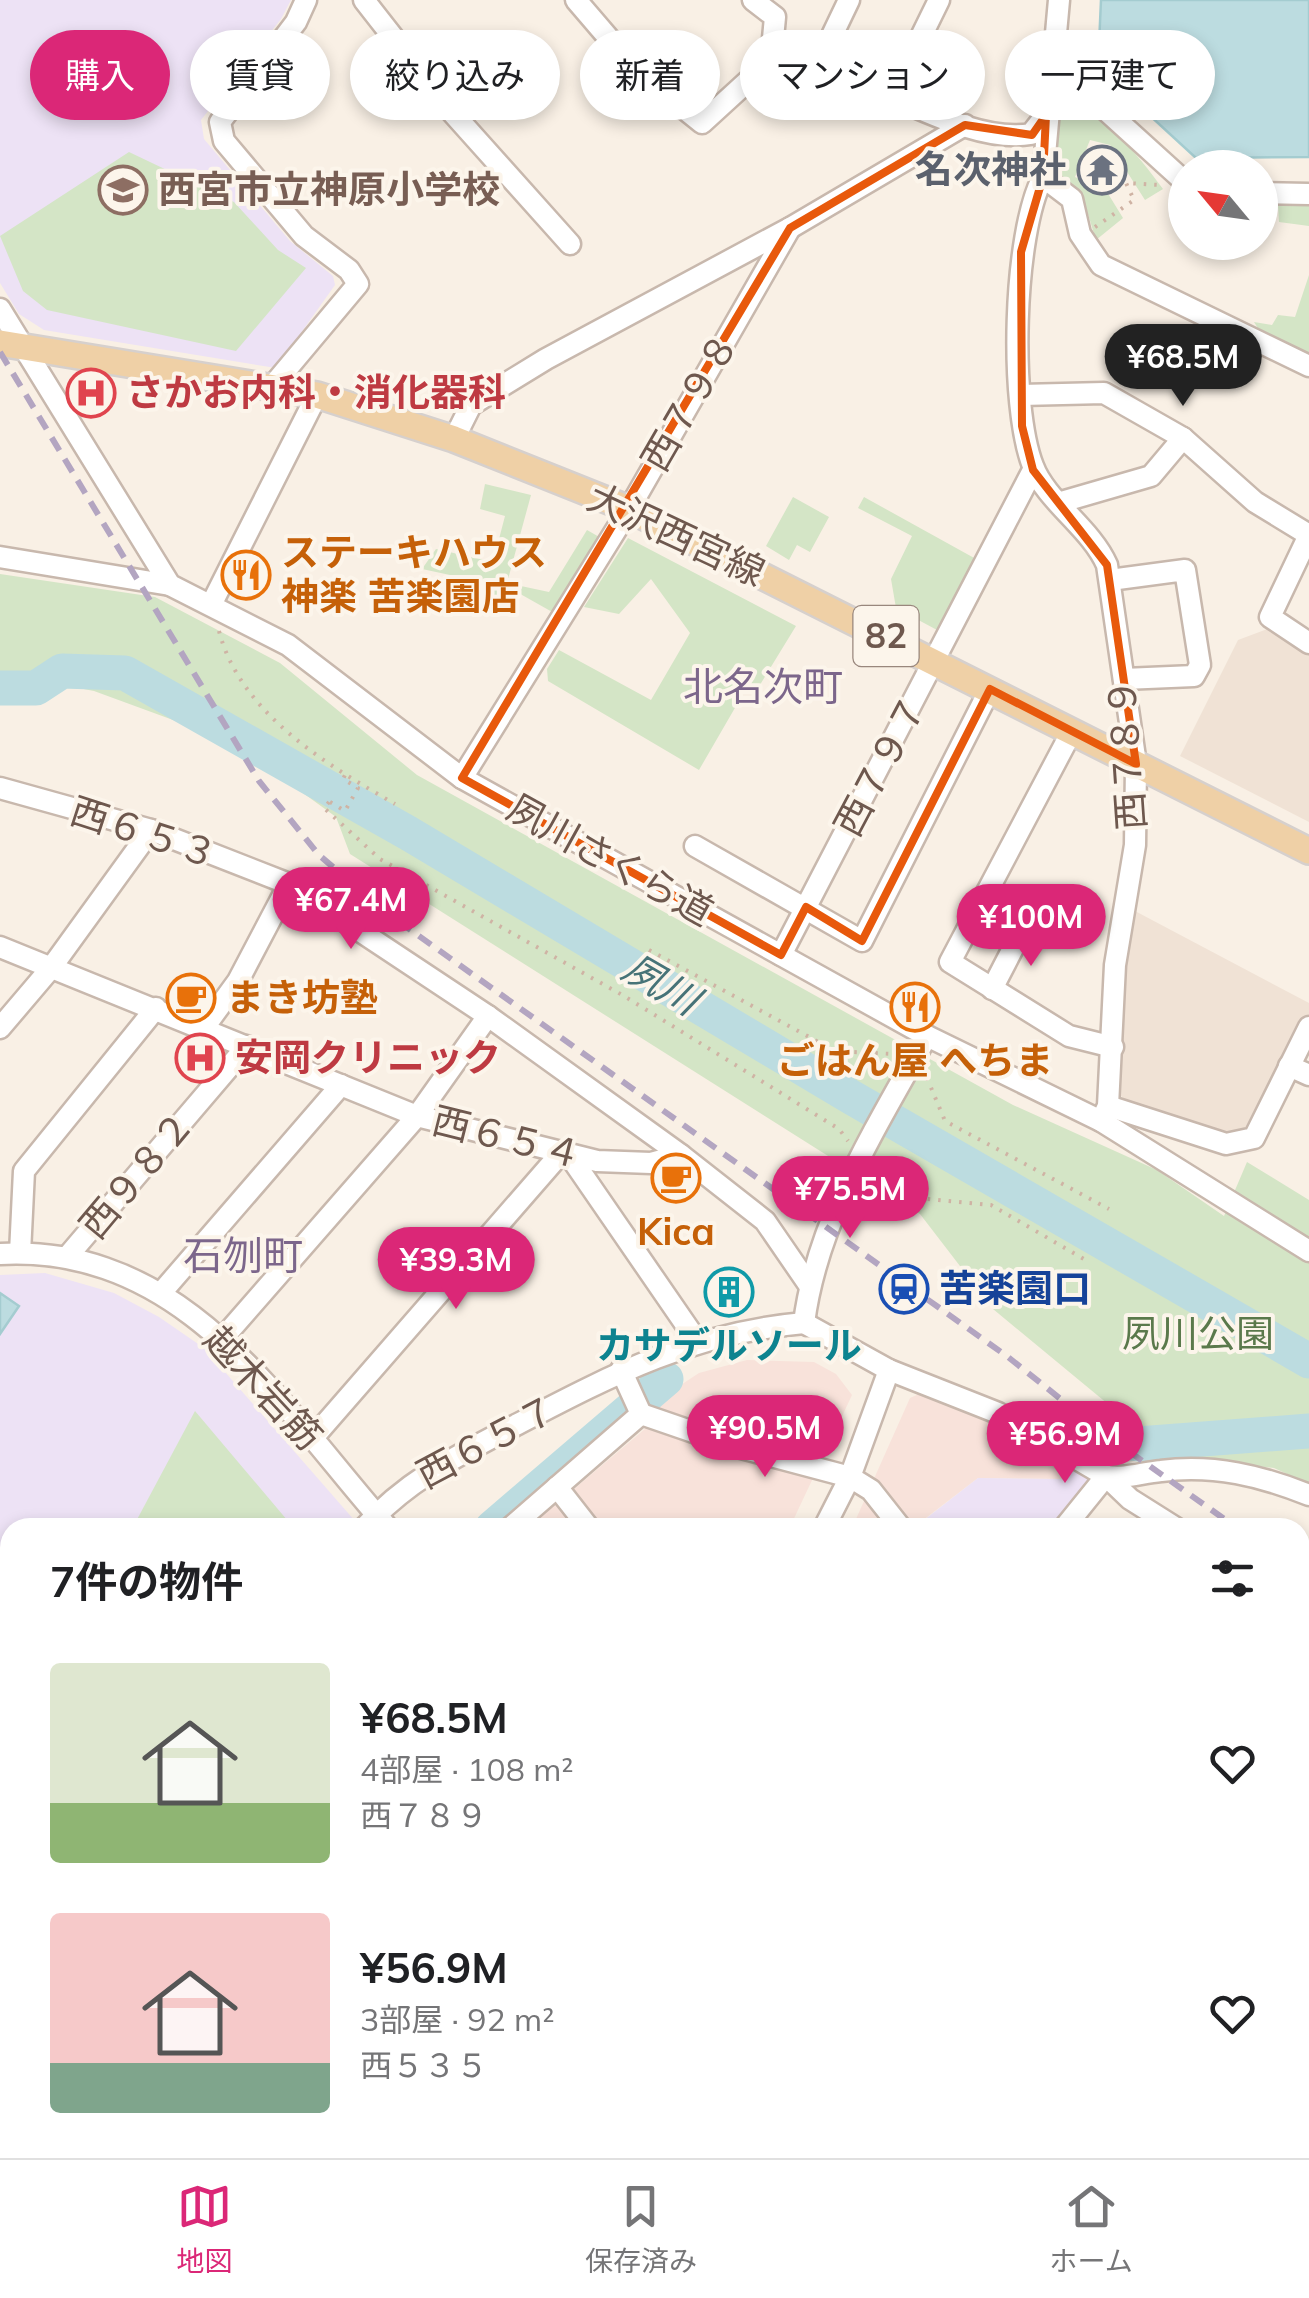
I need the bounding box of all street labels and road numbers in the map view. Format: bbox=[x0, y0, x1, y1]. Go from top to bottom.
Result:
street label: 西７９８ bbox=[630, 324, 748, 479]
street label: 大沢西宮線 bbox=[580, 472, 773, 596]
road number: 82 bbox=[854, 606, 918, 666]
street label: 西７８９ bbox=[1097, 677, 1155, 832]
street label: 西７９７ bbox=[823, 687, 937, 844]
street label: 夙川さくら道 bbox=[499, 783, 722, 935]
street label: 西６５３ bbox=[65, 786, 224, 878]
street label: 西６５４ bbox=[428, 1095, 587, 1179]
street label: 西９８２ bbox=[69, 1101, 203, 1248]
street label: 越木岩筋 bbox=[194, 1315, 333, 1459]
street label: 西６５７ bbox=[408, 1384, 565, 1498]

